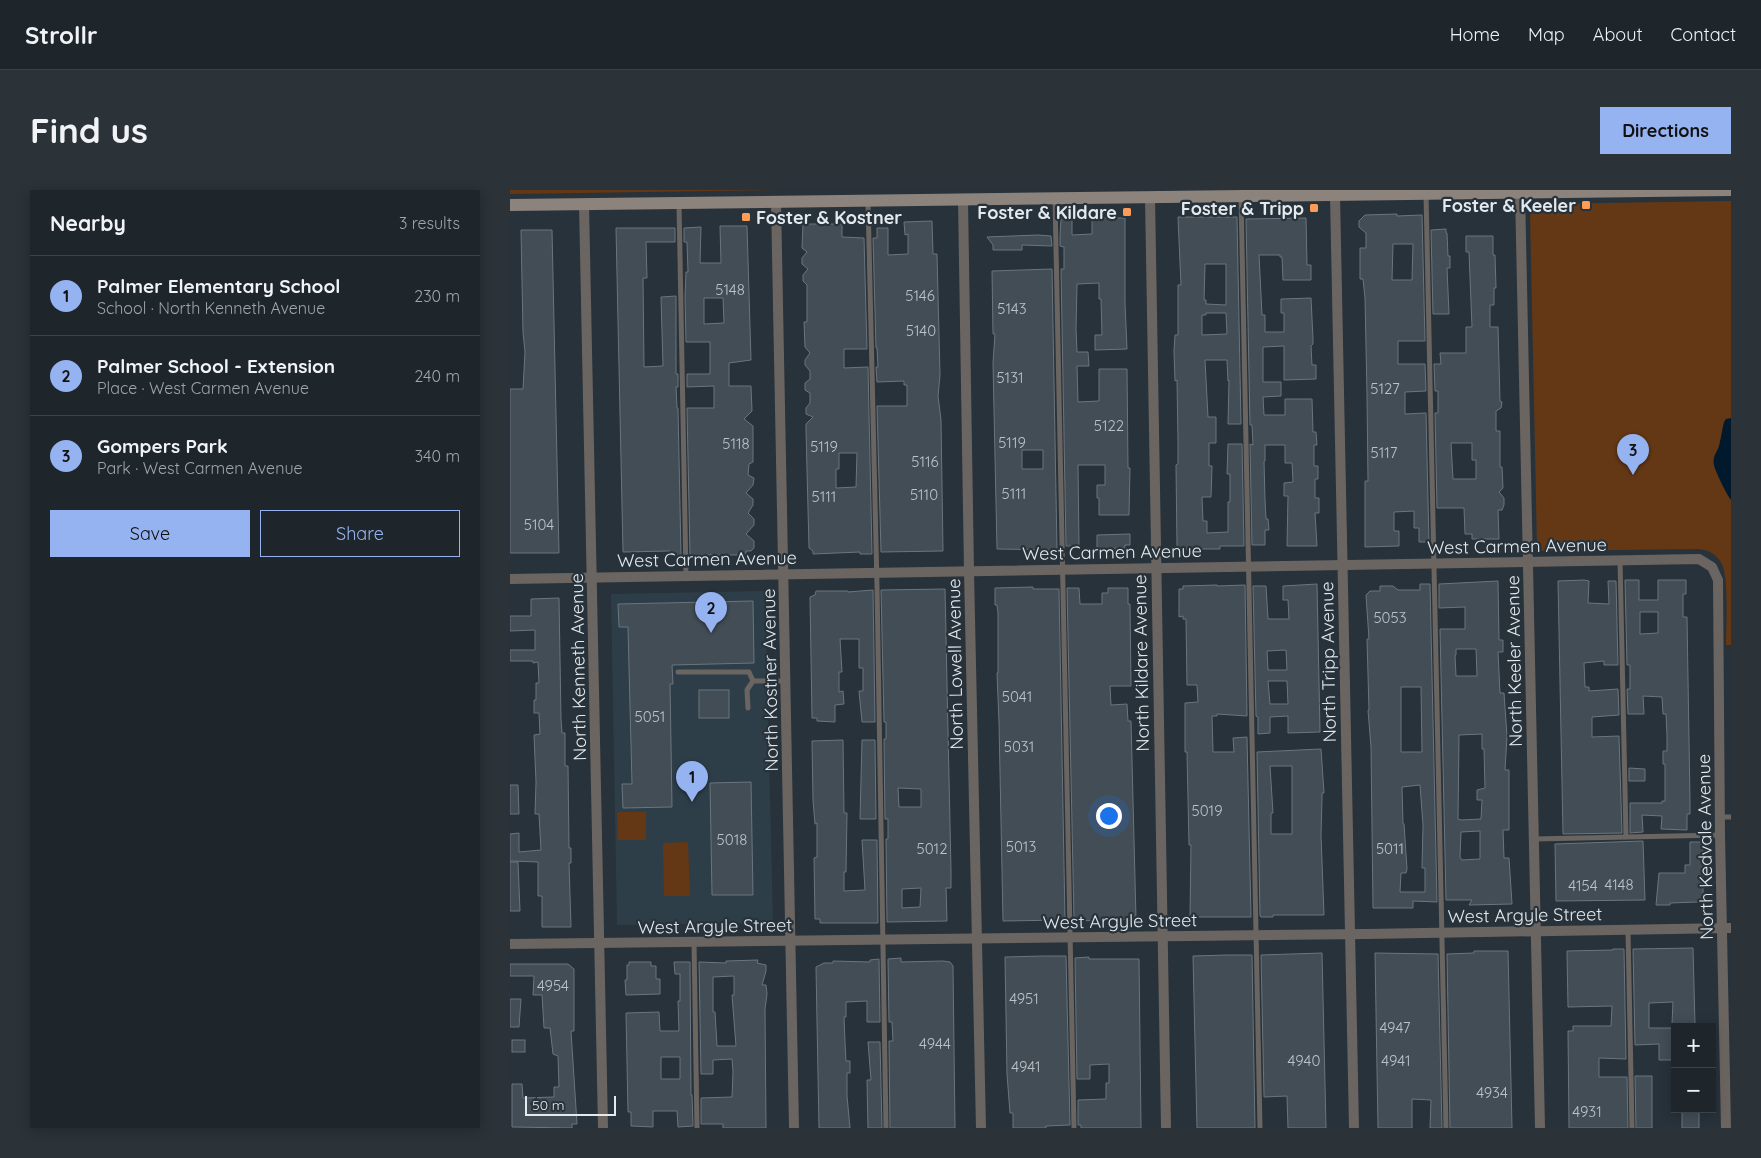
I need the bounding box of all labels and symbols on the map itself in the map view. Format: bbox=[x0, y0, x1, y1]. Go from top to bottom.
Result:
place label: Foster & Keeler bbox=[1442, 194, 1576, 217]
place label: Foster & Tripp bbox=[1181, 197, 1304, 220]
marker: Foster & Keeler bbox=[1580, 199, 1592, 211]
place label: Foster & Kildare bbox=[977, 201, 1117, 224]
marker: Foster & Tripp bbox=[1308, 202, 1320, 214]
place label: Foster & Kostner bbox=[756, 206, 902, 229]
marker: Foster & Kildare bbox=[1121, 206, 1133, 218]
marker: Foster & Kostner bbox=[740, 211, 752, 223]
house number: 5148 bbox=[715, 280, 745, 299]
house number: 5146 bbox=[905, 286, 935, 305]
house number: 5143 bbox=[997, 299, 1027, 318]
house number: 5140 bbox=[906, 321, 936, 340]
house number: 5131 bbox=[996, 368, 1024, 387]
house number: 5127 bbox=[1370, 379, 1400, 398]
house number: 5122 bbox=[1094, 416, 1124, 435]
house number: 5119 bbox=[998, 433, 1026, 452]
house number: 5118 bbox=[722, 434, 750, 453]
pin: 3 bbox=[1617, 434, 1649, 475]
house number: 5119 bbox=[810, 437, 838, 456]
house number: 5117 bbox=[1371, 443, 1398, 462]
house number: 5116 bbox=[911, 452, 939, 471]
house number: 5111 bbox=[1002, 484, 1026, 503]
house number: 5110 bbox=[910, 485, 938, 504]
house number: 5111 bbox=[812, 487, 836, 506]
house number: 5104 bbox=[524, 515, 554, 534]
street label: West Carmen Avenue bbox=[1427, 533, 1607, 559]
street label: West Carmen Avenue bbox=[1022, 539, 1202, 565]
street label: West Carmen Avenue bbox=[617, 546, 797, 572]
street label: North Kenneth Avenue bbox=[565, 573, 591, 761]
street label: North Kildare Avenue bbox=[1128, 574, 1154, 752]
street label: North Keeler Avenue bbox=[1501, 575, 1527, 747]
street label: North Lowell Avenue bbox=[942, 578, 968, 750]
street label: North Tripp Avenue bbox=[1315, 581, 1341, 743]
street label: North Kostner Avenue bbox=[757, 588, 783, 772]
pin: 2 bbox=[695, 592, 727, 633]
house number: 5053 bbox=[1373, 608, 1407, 627]
house number: 5041 bbox=[1002, 687, 1032, 706]
house number: 5051 bbox=[635, 707, 665, 726]
house number: 5031 bbox=[1004, 737, 1034, 756]
street label: North Kedvale Avenue bbox=[1692, 754, 1718, 940]
pin: 1 bbox=[676, 761, 708, 802]
house number: 5019 bbox=[1191, 801, 1223, 820]
your location bbox=[1096, 803, 1122, 829]
house number: 5018 bbox=[717, 830, 747, 849]
house number: 5013 bbox=[1006, 837, 1036, 856]
house number: 5012 bbox=[917, 839, 947, 858]
house number: 5011 bbox=[1376, 839, 1404, 858]
house number: 4148 bbox=[1604, 875, 1634, 894]
house number: 4154 bbox=[1568, 876, 1598, 895]
street label: West Argyle Street bbox=[1447, 902, 1603, 928]
street label: West Argyle Street bbox=[1042, 908, 1198, 934]
street label: West Argyle Street bbox=[637, 913, 793, 939]
house number: 4954 bbox=[537, 976, 569, 995]
house number: 4951 bbox=[1009, 989, 1039, 1008]
house number: 4947 bbox=[1379, 1018, 1411, 1037]
house number: 4944 bbox=[919, 1034, 951, 1053]
house number: 4940 bbox=[1288, 1051, 1320, 1070]
house number: 4941 bbox=[1381, 1051, 1411, 1070]
house number: 4941 bbox=[1011, 1057, 1041, 1076]
house number: 4934 bbox=[1476, 1083, 1508, 1102]
scale bar bbox=[525, 1093, 616, 1116]
house number: 4931 bbox=[1572, 1102, 1602, 1121]

